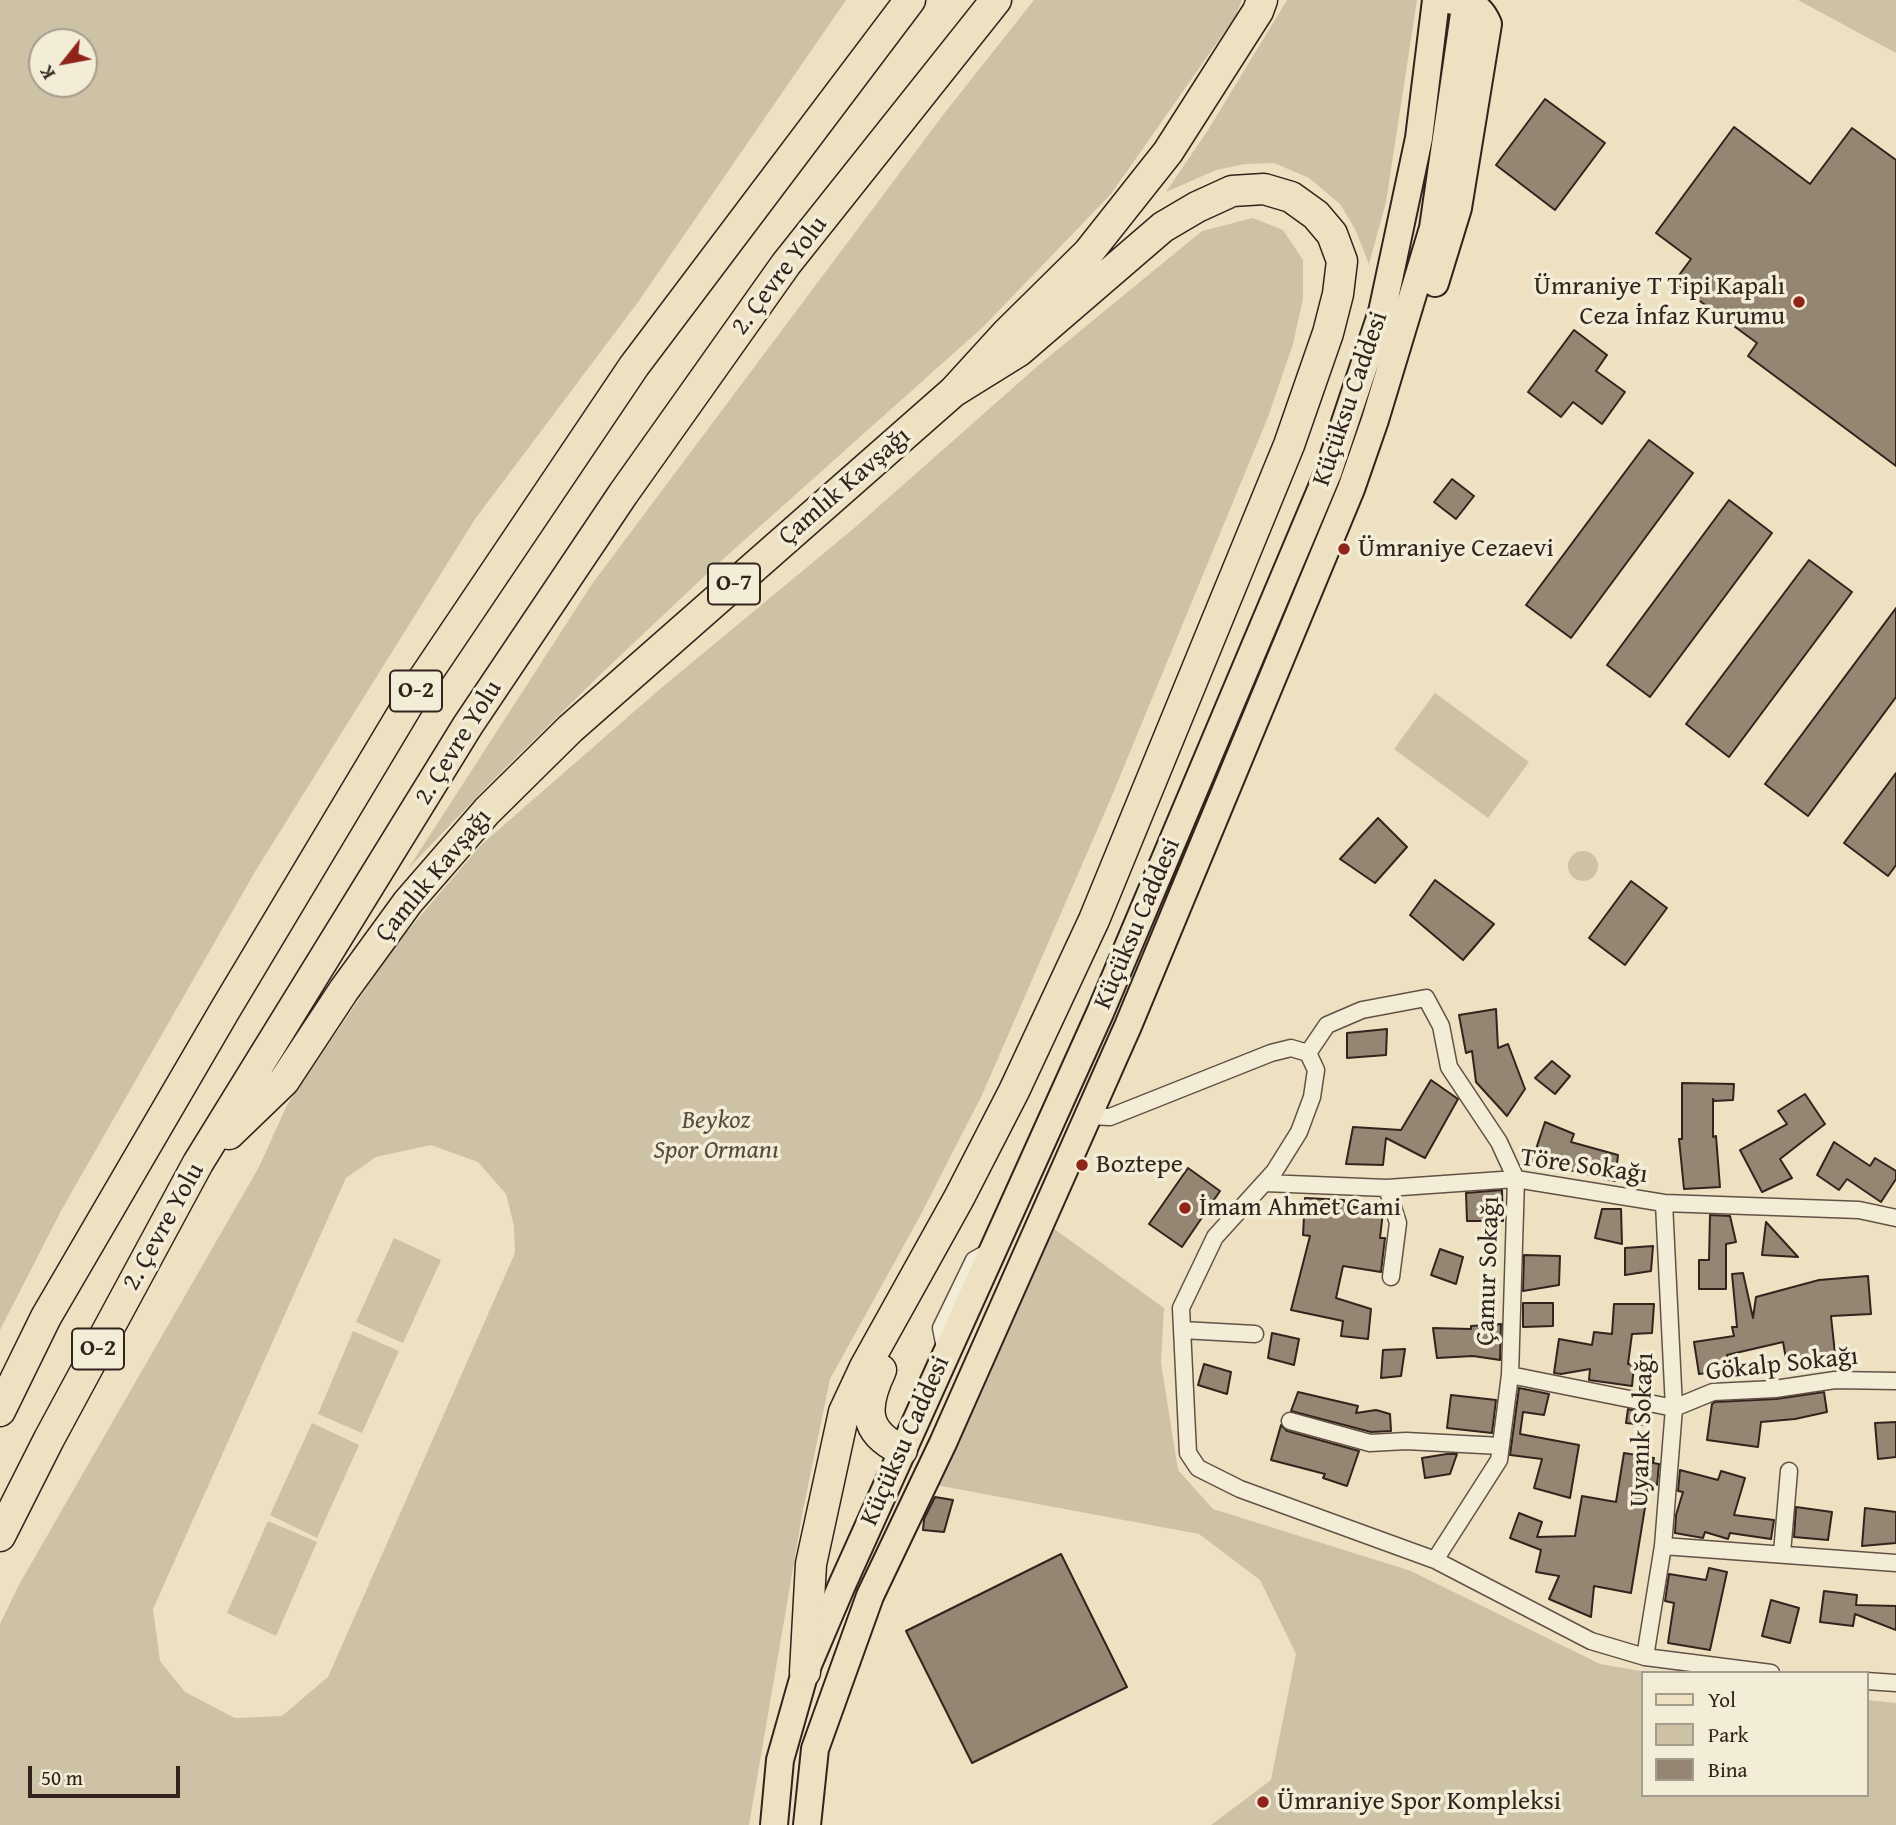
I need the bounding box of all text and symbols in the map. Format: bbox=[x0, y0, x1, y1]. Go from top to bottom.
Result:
north arrow bbox=[28, 28, 98, 98]
text: K bbox=[32, 60, 62, 85]
street label: 2. Çevre Yolu bbox=[725, 210, 835, 342]
place label: Ümraniye T Tipi Kapalı Ceza İnfaz Kurumu bbox=[1534, 271, 1785, 332]
marker: Ümraniye T Tipi Kapalı Ceza İnfaz Kurumu bbox=[1791, 294, 1807, 310]
street label: Küçüksu Caddesi bbox=[1307, 308, 1395, 490]
street label: Çamlık Kavşağı bbox=[773, 421, 917, 553]
place label: Ümraniye Cezaevi bbox=[1358, 533, 1554, 565]
marker: Ümraniye Cezaevi bbox=[1336, 541, 1352, 557]
road number: O-7 bbox=[708, 564, 760, 604]
road number: O-2 bbox=[390, 670, 442, 712]
street label: 2. Çevre Yolu bbox=[408, 675, 510, 811]
street label: Çamlık Kavşağı bbox=[369, 803, 499, 949]
street label: Küçüksu Caddesi bbox=[1088, 834, 1188, 1014]
park label: Beykoz Spor Ormanı bbox=[653, 1105, 779, 1166]
street label: Töre Sokağı bbox=[1519, 1143, 1649, 1191]
place label: Boztepe bbox=[1096, 1149, 1183, 1181]
marker: Boztepe bbox=[1074, 1157, 1090, 1173]
street label: 2. Çevre Yolu bbox=[116, 1158, 212, 1296]
place label: İmam Ahmet Cami bbox=[1199, 1192, 1401, 1224]
street label: Çamur Sokağı bbox=[1471, 1196, 1507, 1346]
marker: İmam Ahmet Cami bbox=[1177, 1200, 1193, 1216]
road number: O-2 bbox=[72, 1329, 124, 1370]
street label: Gökalp Sokağı bbox=[1704, 1341, 1860, 1389]
street label: Küçüksu Caddesi bbox=[855, 1351, 957, 1531]
street label: Uyanık Sokağı bbox=[1625, 1352, 1661, 1508]
legend bbox=[1640, 1671, 1868, 1797]
text: Yol bbox=[1708, 1684, 1736, 1715]
text: Park bbox=[1708, 1719, 1749, 1750]
scale bar bbox=[32, 1752, 184, 1796]
text: Bina bbox=[1708, 1754, 1748, 1785]
text: 50 m bbox=[41, 1762, 83, 1793]
place label: Ümraniye Spor Kompleksi bbox=[1277, 1786, 1561, 1818]
marker: Ümraniye Spor Kompleksi bbox=[1255, 1794, 1271, 1810]

